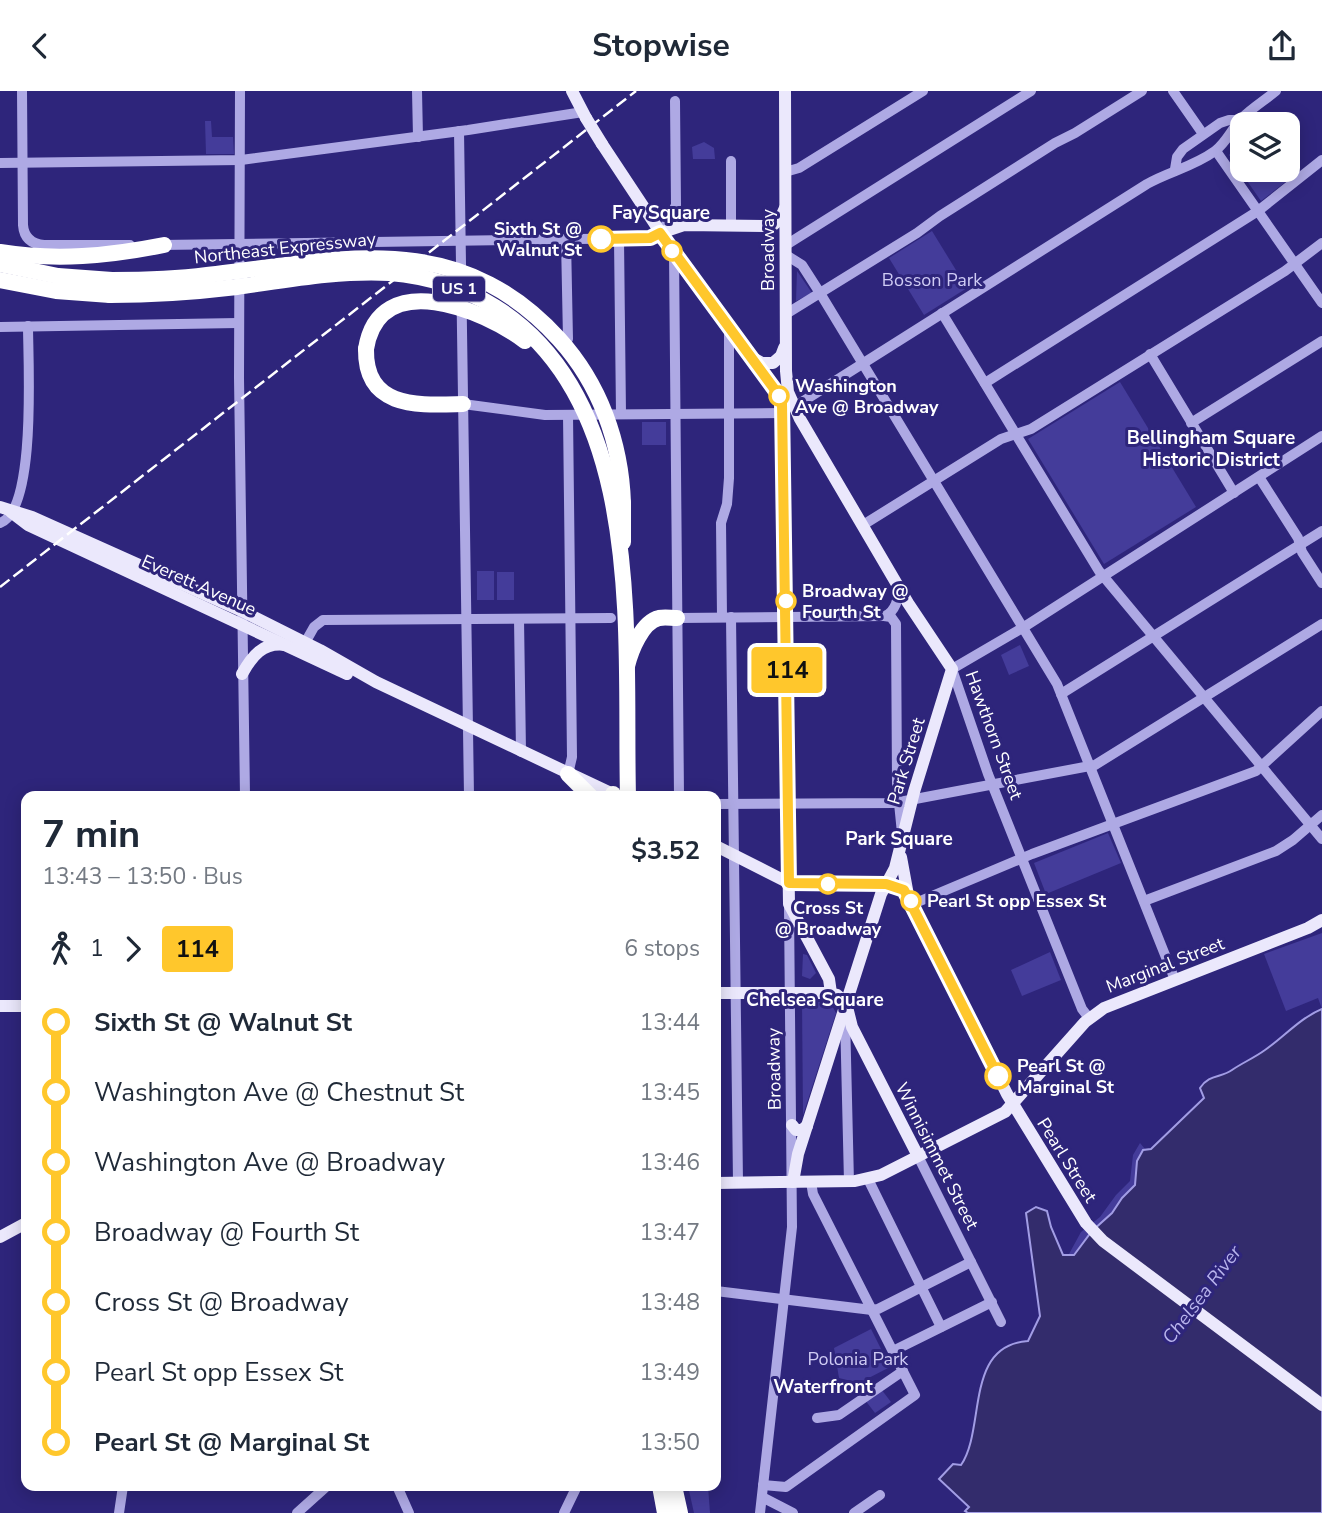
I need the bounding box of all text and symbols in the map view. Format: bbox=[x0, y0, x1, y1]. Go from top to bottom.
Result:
text: Stopwise bbox=[592, 24, 730, 67]
icon: back bbox=[21, 27, 59, 65]
icon: share bbox=[1263, 27, 1301, 65]
map controls bbox=[1230, 112, 1300, 182]
button: layers bbox=[1230, 112, 1300, 182]
district label: Fay Square bbox=[612, 200, 710, 226]
street label: Broadway bbox=[756, 208, 780, 291]
place label: Sixth St @ Walnut St bbox=[494, 217, 582, 262]
street label: Northeast Expressway bbox=[193, 226, 378, 269]
marker: Sixth St @ Walnut St bbox=[588, 226, 614, 252]
unlabelled marker bbox=[662, 241, 682, 261]
park label: Bosson Park bbox=[882, 268, 983, 292]
road number: US 1 bbox=[433, 277, 485, 301]
place label: Washington Ave @ Broadway bbox=[795, 374, 939, 419]
marker: Washington Ave @ Broadway bbox=[769, 386, 789, 406]
district label: Bellingham Square Historic District bbox=[1127, 425, 1295, 473]
street label: Everett Avenue bbox=[138, 549, 260, 621]
place label: Broadway @ Fourth St bbox=[802, 579, 909, 624]
marker: Broadway @ Fourth St bbox=[776, 591, 796, 611]
line badge: 114 bbox=[747, 647, 827, 693]
text: 114 bbox=[765, 654, 809, 686]
street label: Hawthorn Street bbox=[960, 667, 1029, 803]
street label: Park Street bbox=[881, 714, 931, 807]
text: 7 min bbox=[42, 809, 140, 860]
district label: Park Square bbox=[845, 826, 953, 852]
text: $3.52 bbox=[631, 833, 700, 868]
text: 13:43 – 13:50 · Bus bbox=[42, 861, 243, 892]
marker: Cross St @ Broadway bbox=[818, 874, 838, 894]
place label: Pearl St opp Essex St bbox=[927, 889, 1106, 913]
marker: Pearl St opp Essex St bbox=[901, 891, 921, 911]
place label: Cross St @ Broadway bbox=[775, 896, 882, 941]
icon: walk bbox=[42, 930, 80, 968]
icon: forward bbox=[114, 930, 152, 968]
street label: Marginal Street bbox=[1102, 931, 1228, 999]
text: 1 bbox=[90, 933, 104, 964]
text: 114 bbox=[176, 933, 219, 965]
text: 6 stops bbox=[624, 933, 700, 964]
district label: Chelsea Square bbox=[746, 987, 884, 1013]
text: Sixth St @ Walnut St bbox=[94, 1005, 352, 1040]
text: 13:44 bbox=[640, 1007, 700, 1038]
street label: Broadway bbox=[761, 1027, 787, 1110]
place label: Pearl St @ Marginal St bbox=[1017, 1054, 1114, 1099]
marker: Pearl St @ Marginal St bbox=[985, 1063, 1011, 1089]
text: Washington Ave @ Chestnut St bbox=[94, 1075, 464, 1110]
text: 13:45 bbox=[640, 1077, 700, 1108]
street label: Winnisimmet Street bbox=[890, 1078, 985, 1234]
street label: Pearl Street bbox=[1031, 1113, 1103, 1207]
text: Washington Ave @ Broadway bbox=[94, 1145, 445, 1180]
text: 13:46 bbox=[640, 1147, 700, 1178]
text: Broadway @ Fourth St bbox=[94, 1215, 359, 1250]
text: 13:47 bbox=[640, 1217, 700, 1248]
water label: Chelsea River bbox=[1156, 1239, 1248, 1350]
text: Cross St @ Broadway bbox=[94, 1285, 349, 1320]
text: 13:48 bbox=[640, 1287, 700, 1318]
park label: Polonia Park bbox=[808, 1347, 909, 1371]
text: Pearl St opp Essex St bbox=[94, 1355, 343, 1390]
text: 13:49 bbox=[640, 1357, 700, 1388]
district label: Waterfront bbox=[773, 1374, 873, 1400]
text: Pearl St @ Marginal St bbox=[94, 1425, 369, 1460]
text: 13:50 bbox=[640, 1427, 700, 1458]

